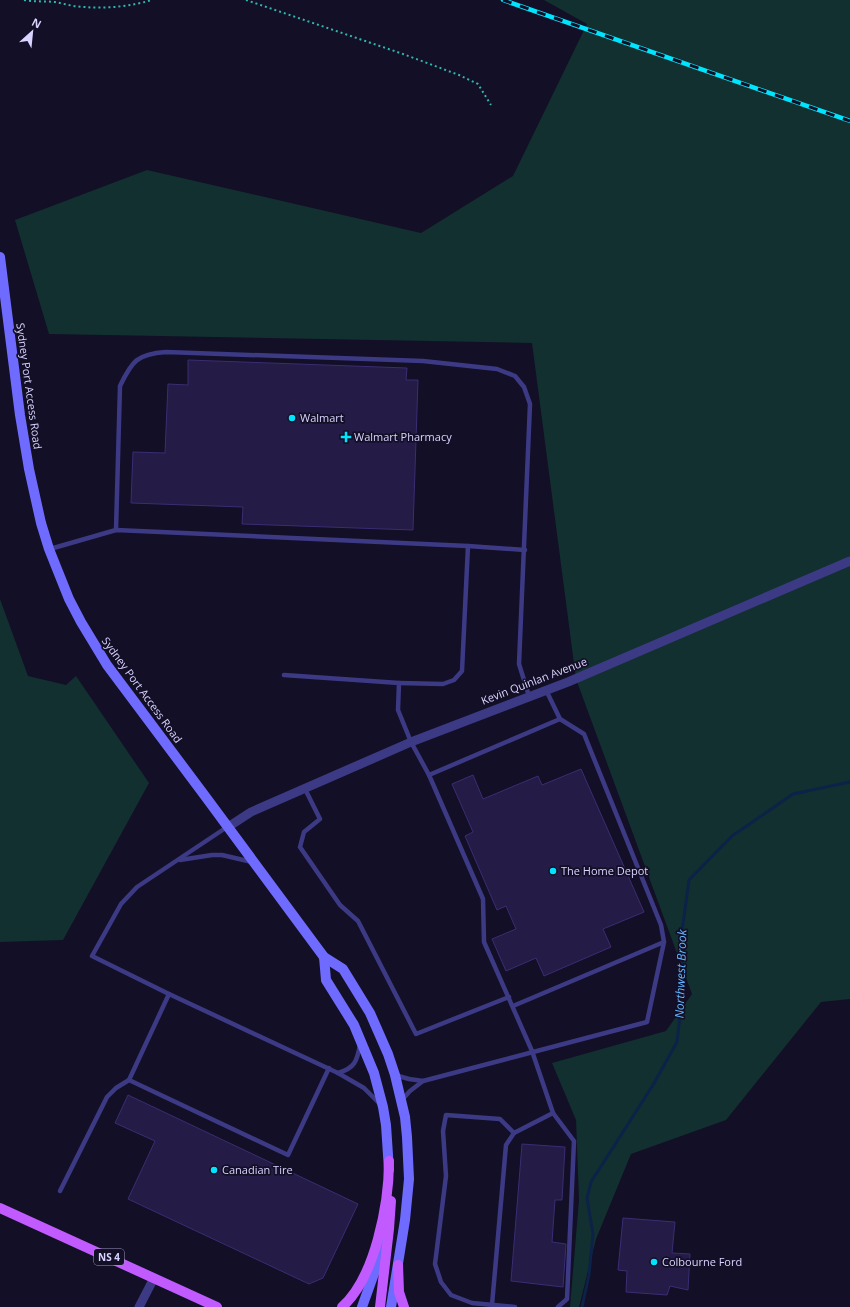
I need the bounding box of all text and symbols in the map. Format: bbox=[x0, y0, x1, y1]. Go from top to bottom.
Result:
north arrow bbox=[12, 12, 52, 52]
text: N bbox=[29, 14, 44, 31]
street label: Sydney Port Access Road bbox=[13, 322, 46, 450]
place label: Walmart bbox=[300, 410, 344, 425]
marker: Walmart bbox=[287, 413, 297, 423]
place label: Walmart Pharmacy bbox=[354, 429, 452, 444]
marker: Walmart Pharmacy bbox=[341, 432, 351, 442]
street label: Sydney Port Access Road bbox=[99, 634, 186, 746]
street label: Kevin Quinlan Avenue bbox=[479, 653, 589, 708]
place label: The Home Depot bbox=[561, 863, 648, 878]
marker: The Home Depot bbox=[548, 866, 558, 876]
water label: Northwest Brook bbox=[670, 928, 691, 1019]
place label: Canadian Tire bbox=[222, 1162, 293, 1177]
marker: Canadian Tire bbox=[209, 1165, 219, 1175]
road number: NS 4 bbox=[94, 1249, 124, 1265]
place label: Colbourne Ford bbox=[662, 1254, 742, 1269]
marker: Colbourne Ford bbox=[649, 1257, 659, 1267]

